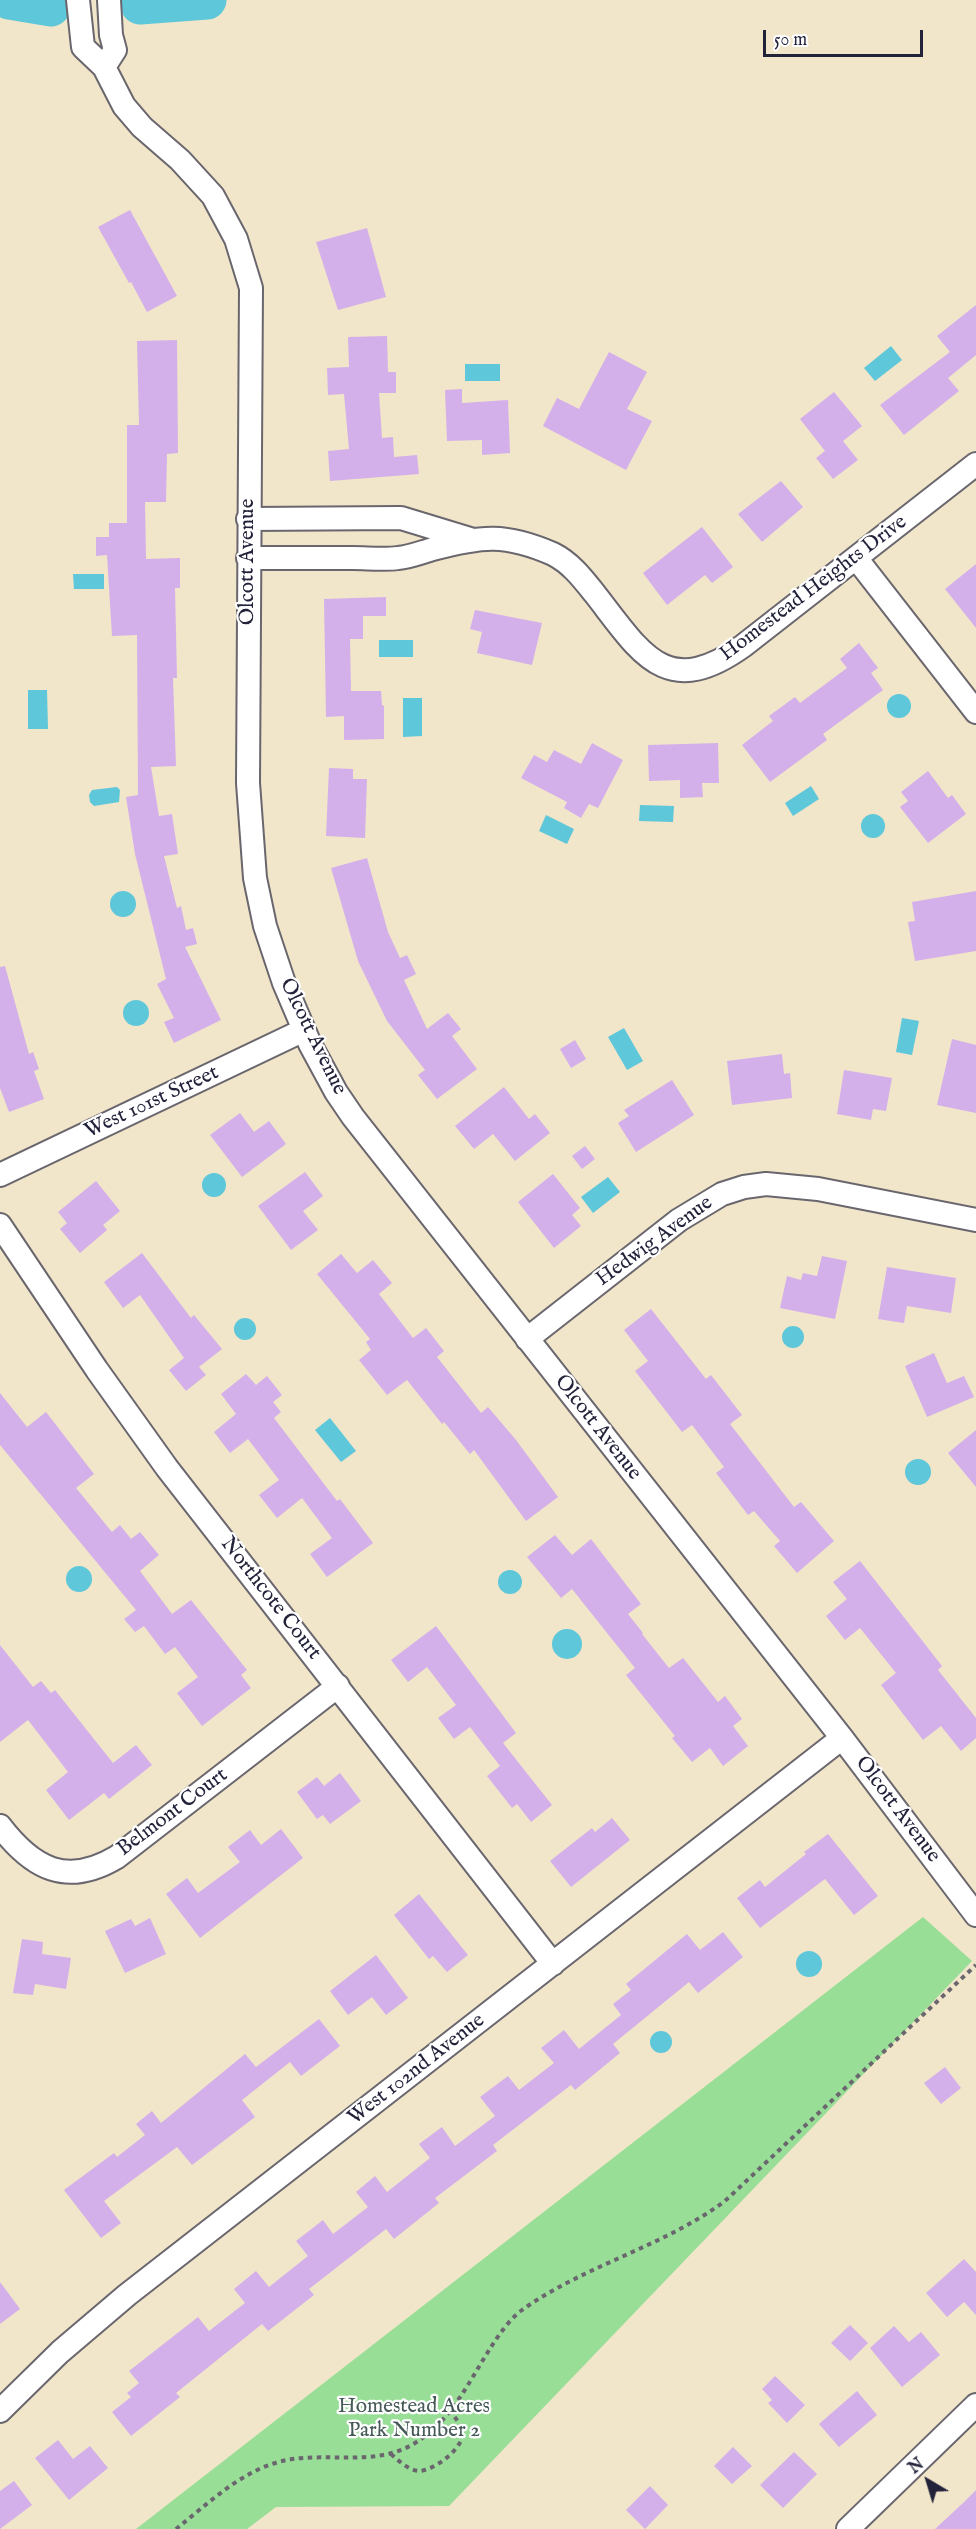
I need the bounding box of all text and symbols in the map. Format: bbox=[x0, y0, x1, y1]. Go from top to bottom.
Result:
scale bar bbox=[766, 18, 926, 56]
text: 50 m bbox=[774, 29, 807, 52]
street label: Olcott Avenue bbox=[236, 499, 262, 625]
street label: Homestead Heights Drive bbox=[716, 510, 912, 668]
street label: Olcott Avenue bbox=[273, 975, 351, 1099]
street label: West 101st Street bbox=[81, 1061, 223, 1145]
street label: Hedwig Avenue bbox=[592, 1191, 718, 1293]
street label: Olcott Avenue bbox=[548, 1370, 646, 1486]
street label: Northcote Court bbox=[214, 1533, 326, 1665]
street label: Olcott Avenue bbox=[849, 1752, 945, 1868]
street label: Belmont Court bbox=[113, 1763, 233, 1863]
street label: West 102nd Avenue bbox=[344, 2009, 490, 2131]
park label: Homestead Acres Park Number 2 bbox=[338, 2395, 490, 2445]
north arrow bbox=[898, 2451, 958, 2511]
text: N bbox=[905, 2455, 929, 2479]

